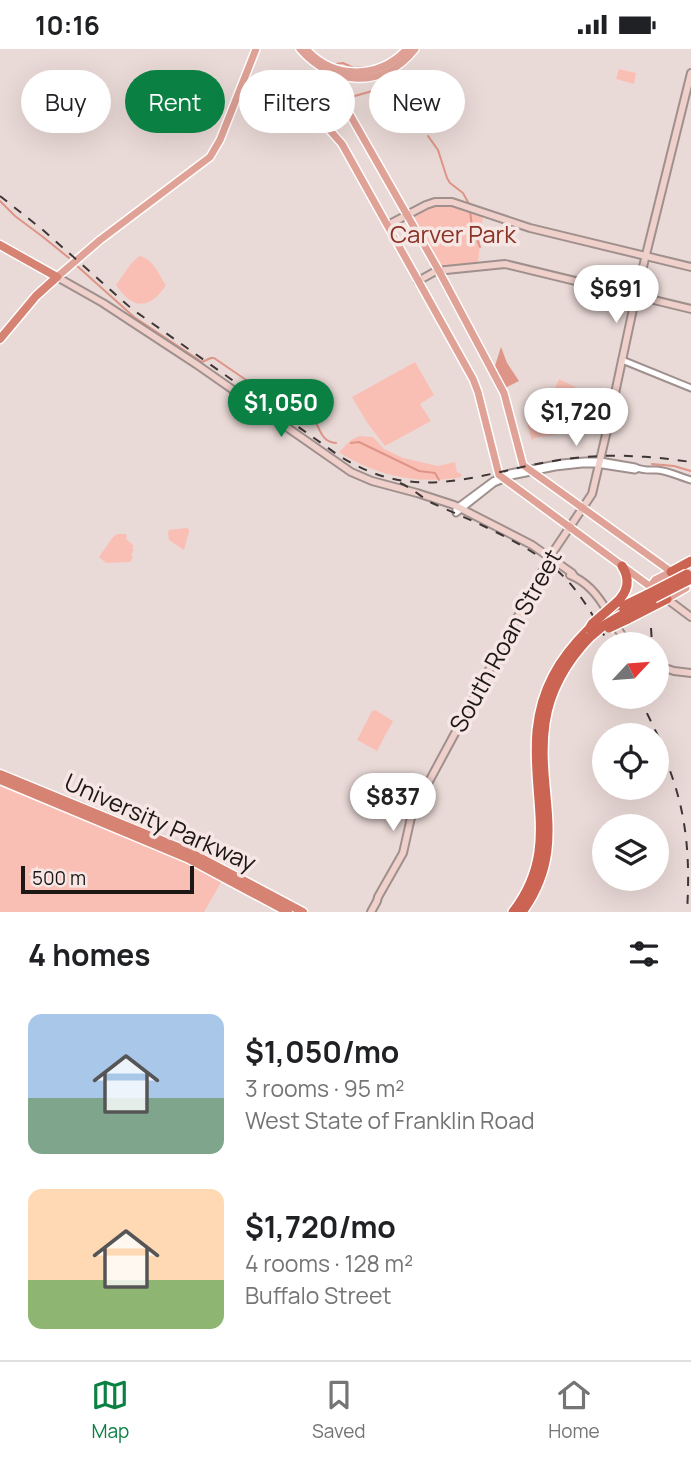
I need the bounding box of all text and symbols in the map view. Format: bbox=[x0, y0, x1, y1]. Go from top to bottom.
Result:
text: 10:16 bbox=[35, 7, 100, 43]
chip: Buy bbox=[21, 70, 111, 133]
chip: Rent bbox=[125, 70, 225, 133]
chip: Filters bbox=[239, 70, 355, 133]
chip: New bbox=[369, 70, 465, 133]
park label: Carver Park bbox=[390, 217, 517, 250]
pin: $691 bbox=[575, 265, 657, 325]
text: $691 bbox=[590, 272, 642, 304]
pin: $1,050 bbox=[224, 379, 338, 439]
text: $1,050 bbox=[244, 386, 318, 418]
pin: $1,720 bbox=[519, 389, 633, 448]
text: $1,720 bbox=[540, 395, 612, 427]
street label: South Roan Street bbox=[441, 543, 569, 738]
north arrow bbox=[592, 632, 668, 709]
map controls bbox=[592, 632, 669, 891]
button: locate bbox=[592, 723, 669, 800]
street label: University Parkway bbox=[60, 765, 262, 879]
pin: $837 bbox=[352, 773, 434, 833]
text: $837 bbox=[366, 780, 420, 812]
button: layers bbox=[592, 814, 669, 891]
scale bar bbox=[21, 863, 194, 895]
text: 500 m bbox=[32, 865, 86, 891]
text: 4 homes bbox=[28, 934, 151, 975]
icon: filters bbox=[625, 935, 663, 973]
text: $1,050/mo bbox=[245, 1031, 399, 1072]
icon: home bbox=[84, 1042, 168, 1126]
text: 3 rooms · 95 m² bbox=[245, 1072, 404, 1104]
text: West State of Franklin Road bbox=[245, 1104, 535, 1136]
text: $1,720/mo bbox=[245, 1206, 396, 1247]
icon: home bbox=[84, 1217, 168, 1301]
text: 4 rooms · 128 m² bbox=[245, 1247, 413, 1279]
text: Buffalo Street bbox=[245, 1279, 392, 1311]
tab: Map bbox=[91, 1376, 129, 1444]
tab: Saved bbox=[312, 1376, 366, 1444]
tab: Home bbox=[548, 1376, 600, 1444]

